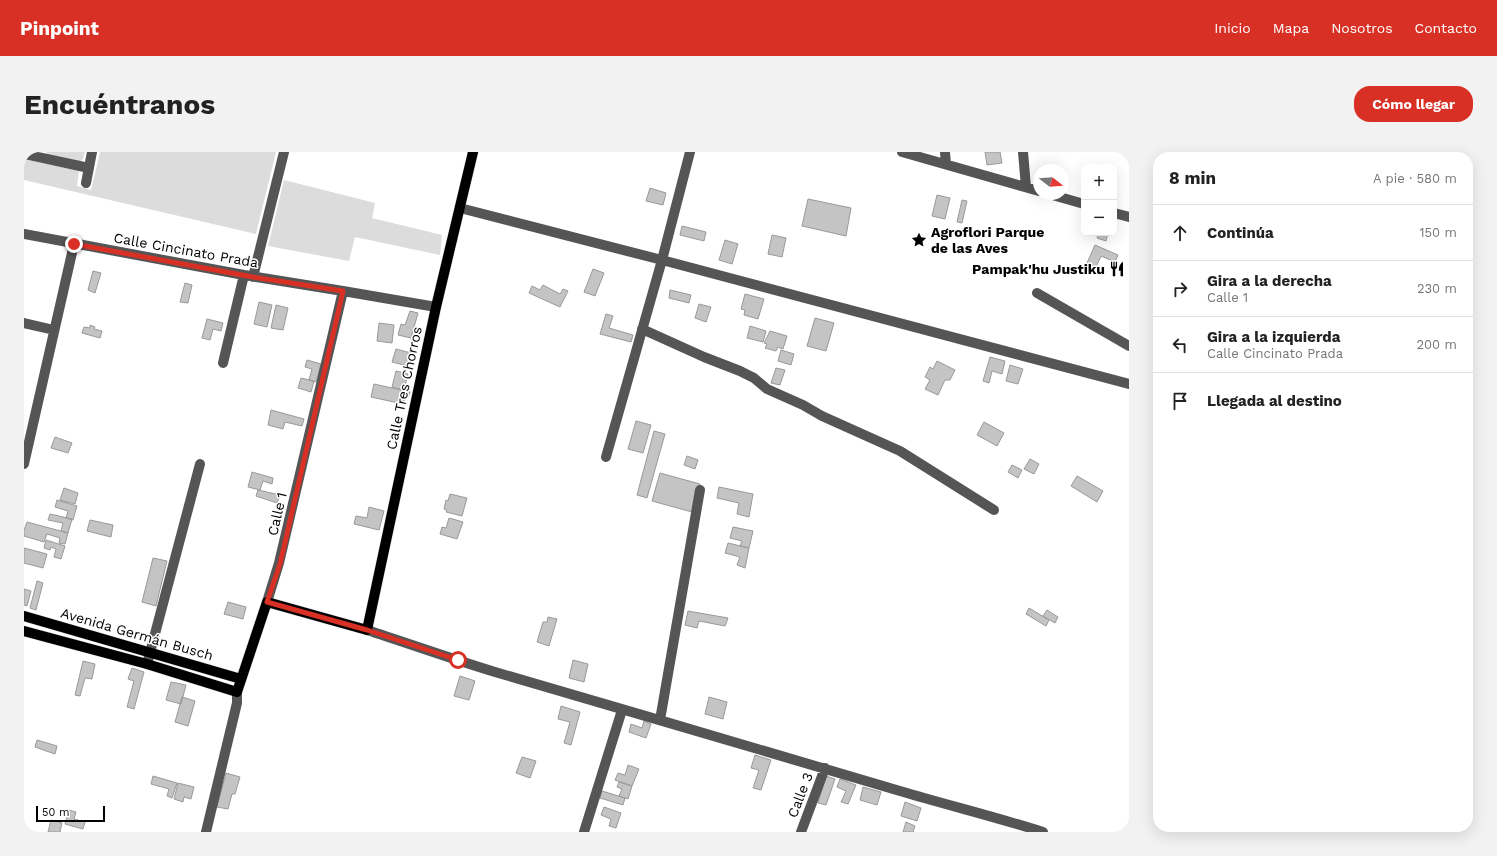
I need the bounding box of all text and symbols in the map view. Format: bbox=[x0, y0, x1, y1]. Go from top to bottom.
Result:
text: Pinpoint bbox=[20, 17, 99, 40]
text: Inicio bbox=[1214, 20, 1251, 36]
text: Mapa bbox=[1273, 20, 1309, 36]
text: Nosotros bbox=[1331, 20, 1393, 36]
text: Contacto bbox=[1415, 20, 1477, 36]
button: Cómo llegar bbox=[1354, 86, 1473, 122]
text: Encuéntranos bbox=[24, 88, 215, 121]
north arrow bbox=[1033, 164, 1069, 200]
map controls bbox=[1081, 164, 1117, 236]
button: + bbox=[1081, 164, 1117, 200]
text: 8 min bbox=[1169, 168, 1216, 188]
text: A pie · 580 m bbox=[1373, 171, 1457, 186]
button: − bbox=[1081, 200, 1117, 236]
icon: ahead bbox=[1169, 222, 1191, 244]
place label: Agroflori Parque de las Aves bbox=[931, 224, 1044, 256]
text: Continúa bbox=[1207, 224, 1274, 242]
text: 150 m bbox=[1419, 225, 1457, 240]
street label: Calle Cincinato Prada bbox=[112, 229, 260, 271]
place icon: Agroflori Parque de las Aves bbox=[910, 231, 928, 249]
route end bbox=[65, 235, 83, 253]
restaurant icon: Pampak'hu Justiku bbox=[1108, 260, 1126, 278]
place label: Pampak'hu Justiku bbox=[972, 261, 1105, 277]
text: Gira a la derecha bbox=[1207, 272, 1332, 290]
icon: right bbox=[1169, 278, 1191, 300]
text: 230 m bbox=[1417, 281, 1457, 296]
text: Calle 1 bbox=[1207, 290, 1248, 305]
street label: Calle Tres Chorros bbox=[383, 325, 425, 451]
text: Gira a la izquierda bbox=[1207, 328, 1340, 346]
icon: left bbox=[1169, 334, 1191, 356]
text: 200 m bbox=[1416, 337, 1457, 352]
text: Calle Cincinato Prada bbox=[1207, 346, 1343, 361]
icon: arrive bbox=[1169, 390, 1191, 412]
text: Llegada al destino bbox=[1207, 392, 1342, 410]
street label: Calle 1 bbox=[264, 491, 290, 537]
street label: Avenida Germán Busch bbox=[59, 605, 215, 663]
route start bbox=[449, 651, 467, 669]
street label: Calle 3 bbox=[784, 770, 816, 820]
scale bar bbox=[36, 804, 105, 823]
text: 50 m bbox=[42, 806, 69, 819]

